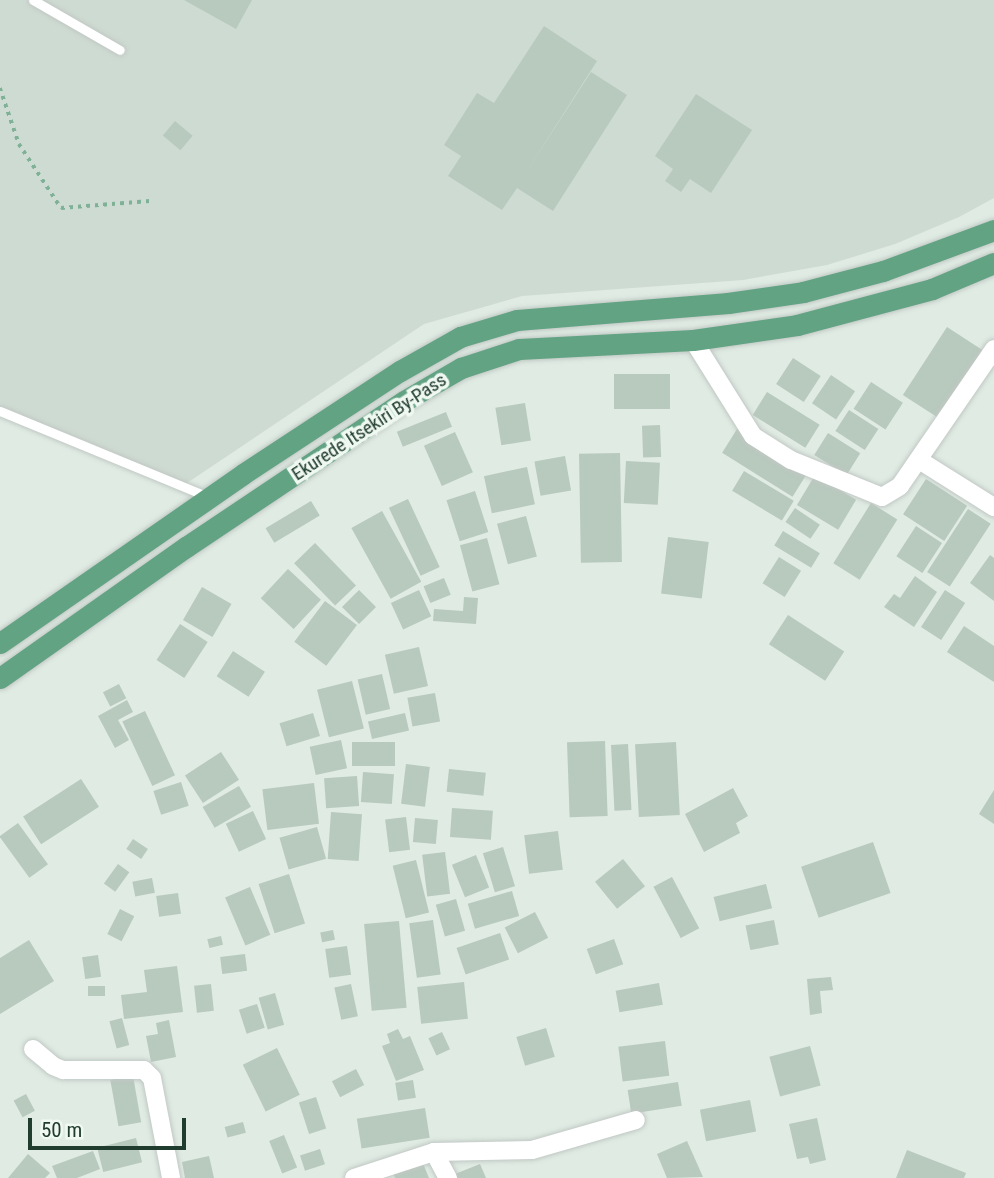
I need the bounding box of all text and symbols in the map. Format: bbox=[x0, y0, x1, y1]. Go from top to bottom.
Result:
street label: Ekurede Itsekiri By-Pass bbox=[287, 369, 451, 485]
scale bar bbox=[32, 1104, 189, 1148]
text: 50 m bbox=[41, 1118, 82, 1142]

